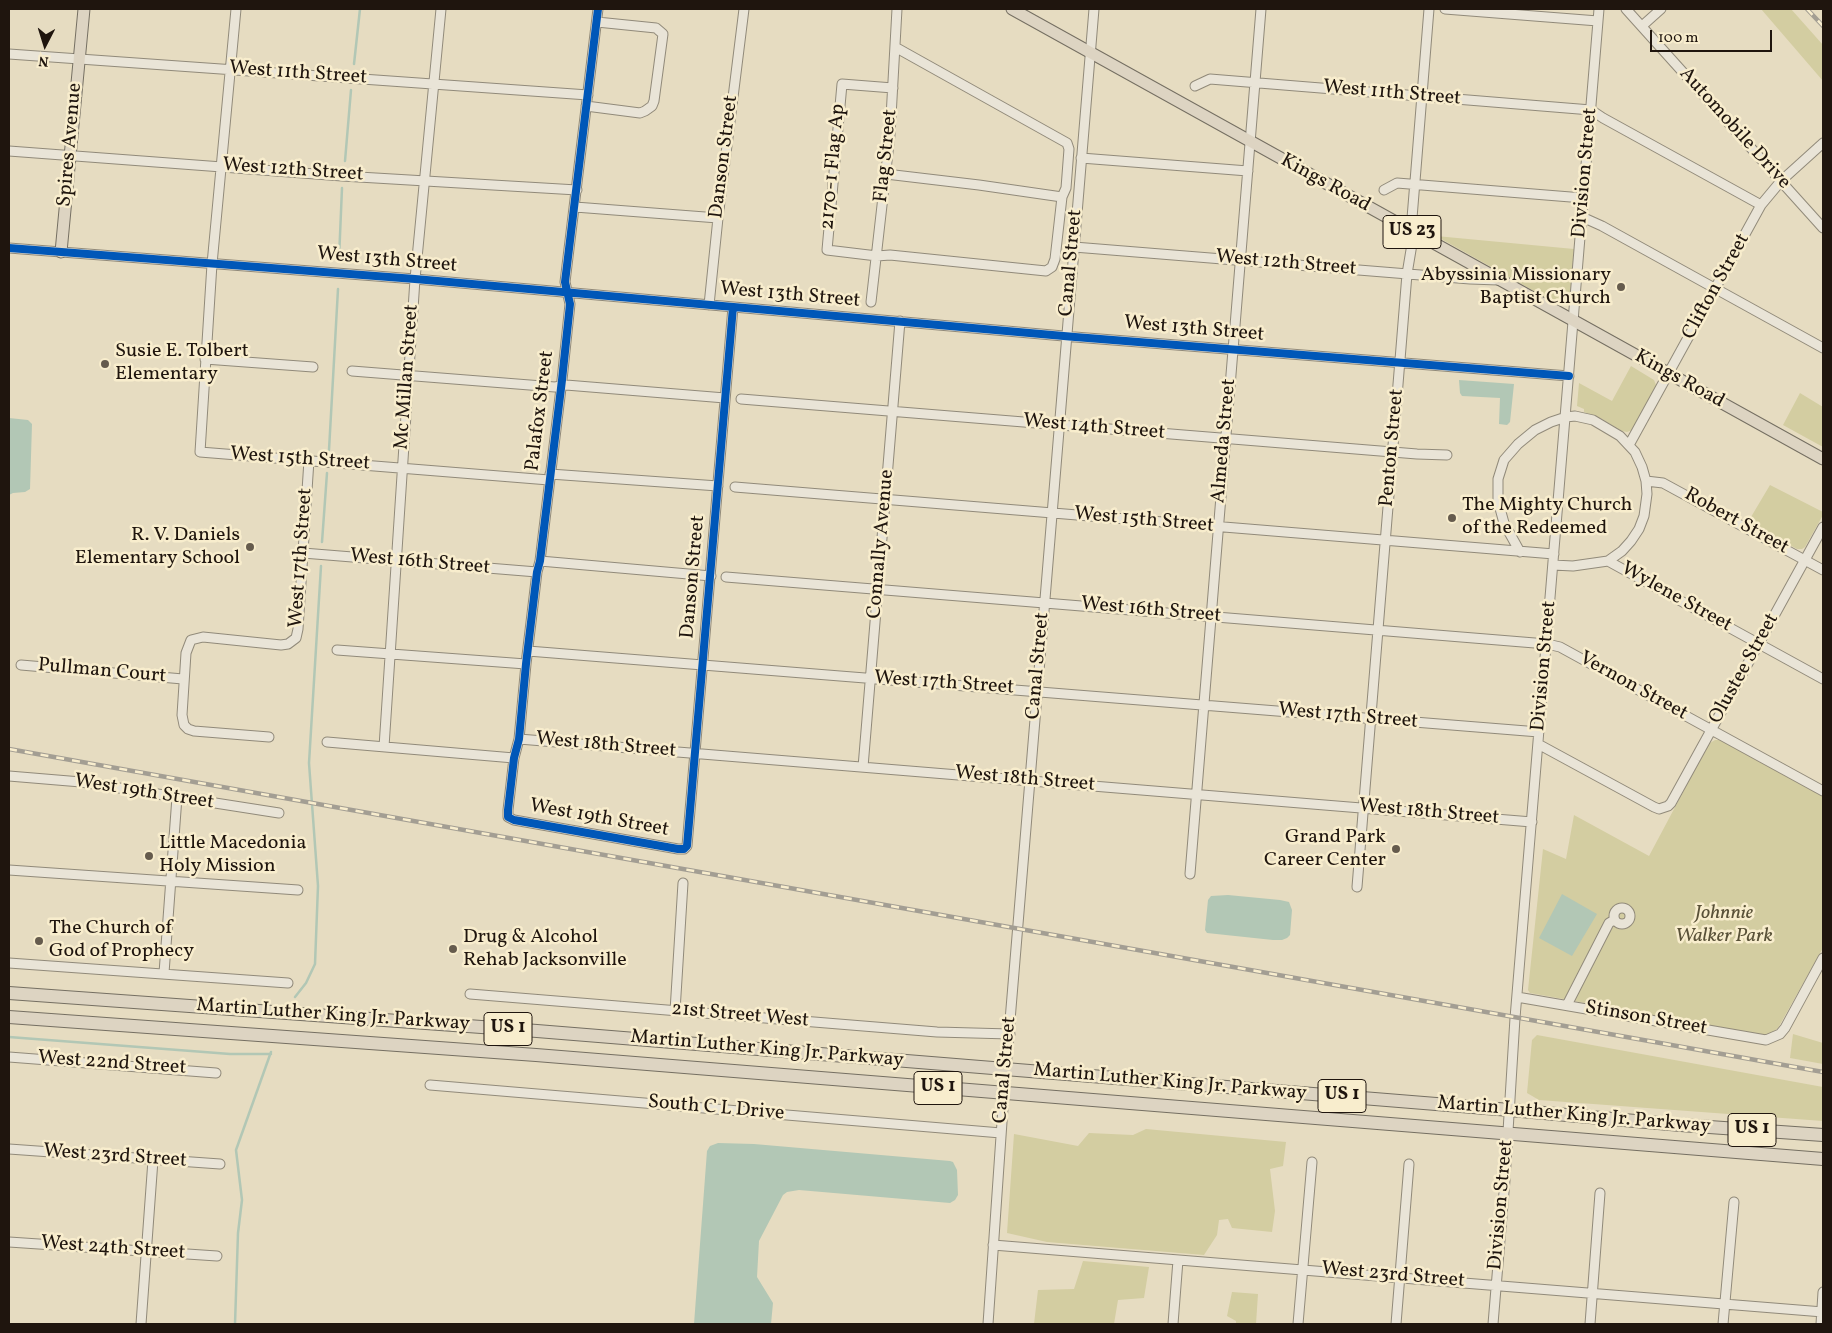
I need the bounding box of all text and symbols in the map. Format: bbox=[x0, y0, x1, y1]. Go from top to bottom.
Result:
north arrow bbox=[20, 20, 70, 70]
scale bar bbox=[1652, 20, 1774, 52]
text: 100 m bbox=[1658, 28, 1698, 49]
text: N bbox=[38, 51, 50, 70]
street label: West 11th Street bbox=[228, 57, 368, 91]
street label: Automobile Drive bbox=[1673, 63, 1795, 195]
street label: West 11th Street bbox=[1322, 76, 1462, 112]
street label: Spires Avenue bbox=[54, 82, 88, 208]
street label: Danson Street bbox=[706, 94, 744, 220]
street label: 2170-1 Flag Ap bbox=[817, 103, 851, 231]
street label: Division Street bbox=[1568, 107, 1604, 239]
street label: Flag Street bbox=[870, 108, 904, 204]
street label: Kings Road bbox=[1276, 149, 1374, 219]
street label: West 12th Street bbox=[222, 154, 364, 188]
street label: Canal Street bbox=[1055, 208, 1089, 318]
road number: US 23 bbox=[1383, 216, 1441, 248]
street label: Clifton Street bbox=[1678, 230, 1756, 344]
street label: West 13th Street bbox=[316, 243, 458, 279]
street label: West 12th Street bbox=[1215, 246, 1357, 282]
place label: Abyssinia Missionary Baptist Church bbox=[1421, 264, 1611, 311]
street label: West 13th Street bbox=[719, 278, 861, 314]
marker: Abyssinia Missionary Baptist Church bbox=[1615, 281, 1627, 293]
street label: Mc Millan Street bbox=[391, 303, 425, 451]
street label: West 13th Street bbox=[1123, 312, 1265, 348]
place label: Susie E. Tolbert Elementary bbox=[115, 340, 249, 387]
street label: Kings Road bbox=[1630, 345, 1728, 415]
street label: Palafox Street bbox=[522, 349, 560, 473]
marker: Susie E. Tolbert Elementary bbox=[99, 358, 111, 370]
street label: Almeda Street bbox=[1208, 378, 1242, 504]
street label: Penton Street bbox=[1376, 388, 1410, 508]
street label: West 14th Street bbox=[1022, 410, 1166, 446]
street label: West 15th Street bbox=[229, 443, 371, 477]
street label: Connally Avenue bbox=[864, 468, 900, 620]
street label: Robert Street bbox=[1679, 483, 1793, 561]
street label: West 17th Street bbox=[285, 487, 319, 629]
place label: The Mighty Church of the Redeemed bbox=[1462, 494, 1632, 541]
street label: West 15th Street bbox=[1073, 503, 1215, 539]
marker: The Mighty Church of the Redeemed bbox=[1446, 512, 1458, 524]
street label: Danson Street bbox=[677, 514, 711, 640]
place label: R. V. Daniels Elementary School bbox=[75, 524, 240, 571]
marker: R. V. Daniels Elementary School bbox=[244, 541, 256, 553]
street label: West 16th Street bbox=[349, 545, 491, 581]
street label: Wylene Street bbox=[1616, 558, 1736, 638]
street label: West 16th Street bbox=[1080, 593, 1222, 629]
street label: Division Street bbox=[1527, 600, 1563, 732]
street label: Olustee Street bbox=[1705, 610, 1785, 728]
street label: Canal Street bbox=[1022, 611, 1056, 721]
street label: Vernon Street bbox=[1574, 647, 1692, 727]
street label: Pullman Court bbox=[37, 654, 167, 690]
street label: West 17th Street bbox=[873, 667, 1015, 701]
street label: West 17th Street bbox=[1277, 699, 1419, 735]
street label: West 18th Street bbox=[535, 728, 677, 764]
street label: West 18th Street bbox=[954, 762, 1096, 798]
street label: West 19th Street bbox=[72, 770, 216, 816]
street label: West 19th Street bbox=[527, 795, 671, 843]
street label: West 18th Street bbox=[1358, 795, 1500, 831]
place label: Grand Park Career Center bbox=[1264, 826, 1386, 873]
place label: Little Macedonia Holy Mission bbox=[159, 832, 306, 879]
marker: Grand Park Career Center bbox=[1390, 843, 1402, 855]
marker: Little Macedonia Holy Mission bbox=[143, 850, 155, 862]
park label: Johnnie Walker Park bbox=[1675, 902, 1773, 949]
place label: The Church of God of Prophecy bbox=[49, 917, 194, 964]
place label: Drug & Alcohol Rehab Jacksonville bbox=[463, 926, 627, 973]
marker: The Church of God of Prophecy bbox=[33, 935, 45, 947]
marker: Drug & Alcohol Rehab Jacksonville bbox=[447, 943, 459, 955]
street label: Martin Luther King Jr. Parkway bbox=[195, 994, 471, 1038]
street label: Stinson Street bbox=[1583, 996, 1709, 1042]
street label: 21st Street West bbox=[670, 998, 810, 1034]
road number: US 1 bbox=[484, 1012, 532, 1046]
street label: Canal Street bbox=[989, 1015, 1023, 1125]
street label: Martin Luther King Jr. Parkway bbox=[629, 1026, 905, 1074]
street label: West 22nd Street bbox=[37, 1047, 187, 1081]
street label: Martin Luther King Jr. Parkway bbox=[1032, 1059, 1308, 1107]
road number: US 1 bbox=[914, 1072, 962, 1104]
road number: US 1 bbox=[1318, 1080, 1366, 1112]
street label: South C L Drive bbox=[647, 1091, 785, 1127]
street label: Martin Luther King Jr. Parkway bbox=[1436, 1092, 1712, 1140]
road number: US 1 bbox=[1728, 1114, 1776, 1146]
street label: Division Street bbox=[1484, 1139, 1520, 1271]
street label: West 23rd Street bbox=[42, 1140, 188, 1174]
street label: West 24th Street bbox=[40, 1232, 186, 1266]
street label: West 23rd Street bbox=[1320, 1258, 1466, 1294]

